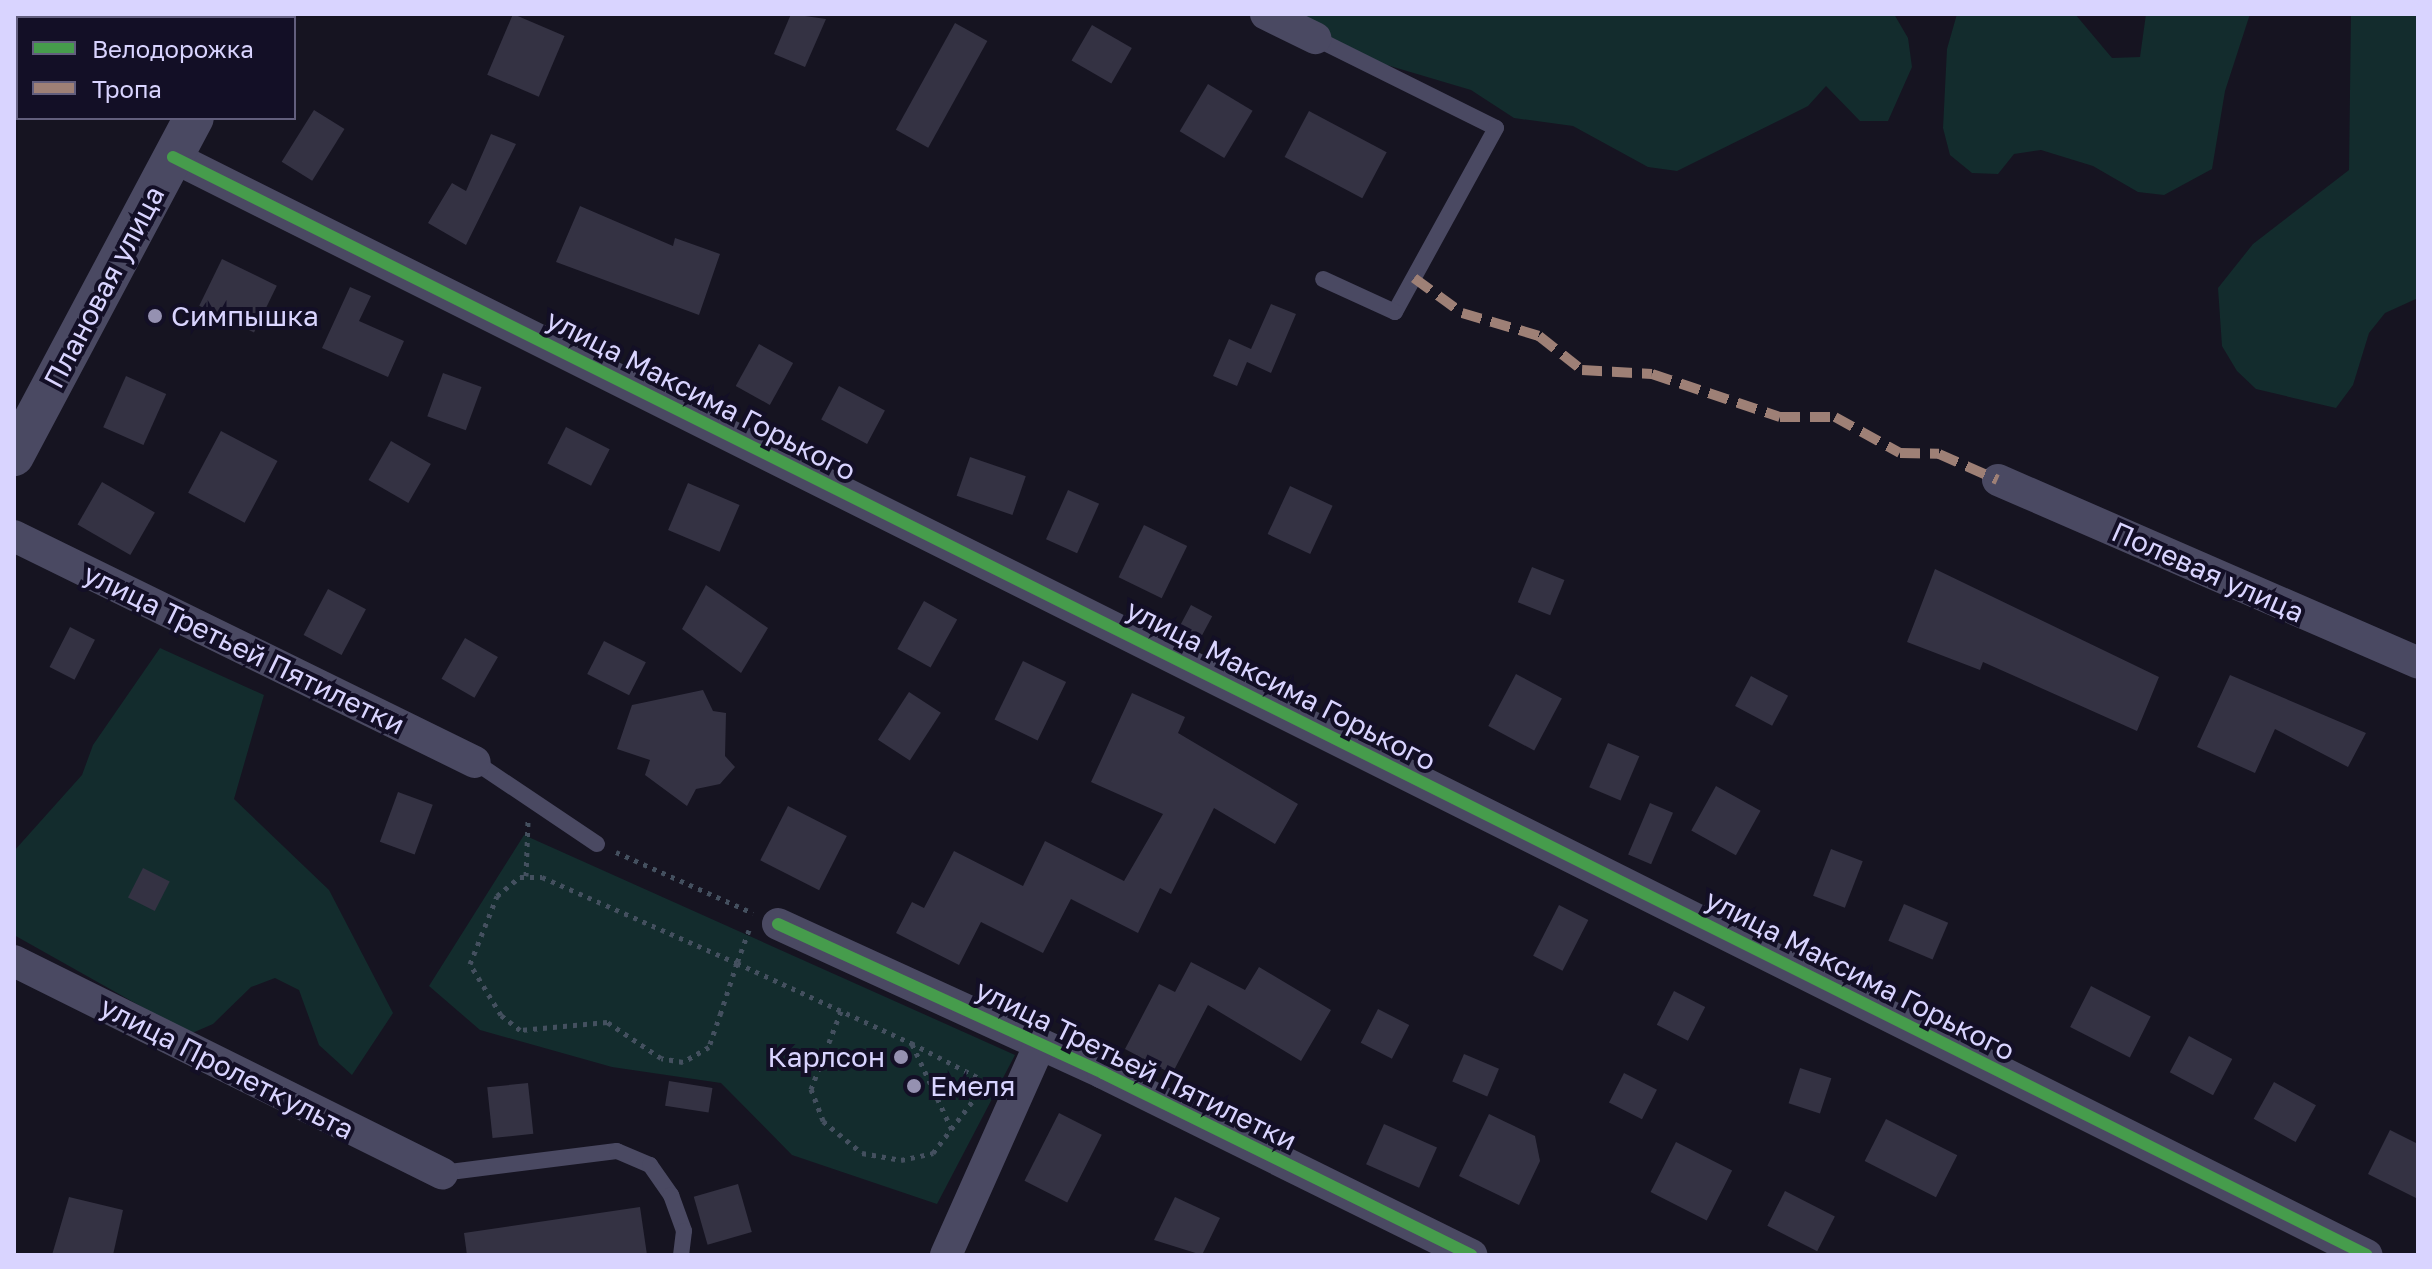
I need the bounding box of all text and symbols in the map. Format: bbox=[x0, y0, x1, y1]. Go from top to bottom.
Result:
legend bbox=[16, 16, 296, 120]
text: Велодорожка bbox=[92, 34, 254, 63]
text: Тропа bbox=[92, 74, 162, 103]
street label: Плановая улица bbox=[37, 180, 171, 394]
place label: Симпышка bbox=[171, 299, 319, 333]
street label: улица Максима Горького bbox=[541, 302, 861, 488]
marker: Симпышка bbox=[146, 307, 164, 325]
street label: Полевая улица bbox=[2107, 515, 2309, 629]
street label: улица Третьей Пятилетки bbox=[78, 557, 410, 741]
street label: улица Максима Горького bbox=[1121, 592, 1441, 778]
street label: улица Максима Горького bbox=[1700, 882, 2020, 1068]
street label: улица Третьей Пятилетки bbox=[970, 973, 1302, 1157]
street label: улица Пролеткульта bbox=[95, 989, 359, 1147]
place label: Карлсон bbox=[767, 1040, 885, 1074]
marker: Карлсон bbox=[892, 1048, 910, 1066]
place label: Емеля bbox=[930, 1069, 1016, 1103]
marker: Емеля bbox=[905, 1077, 923, 1095]

